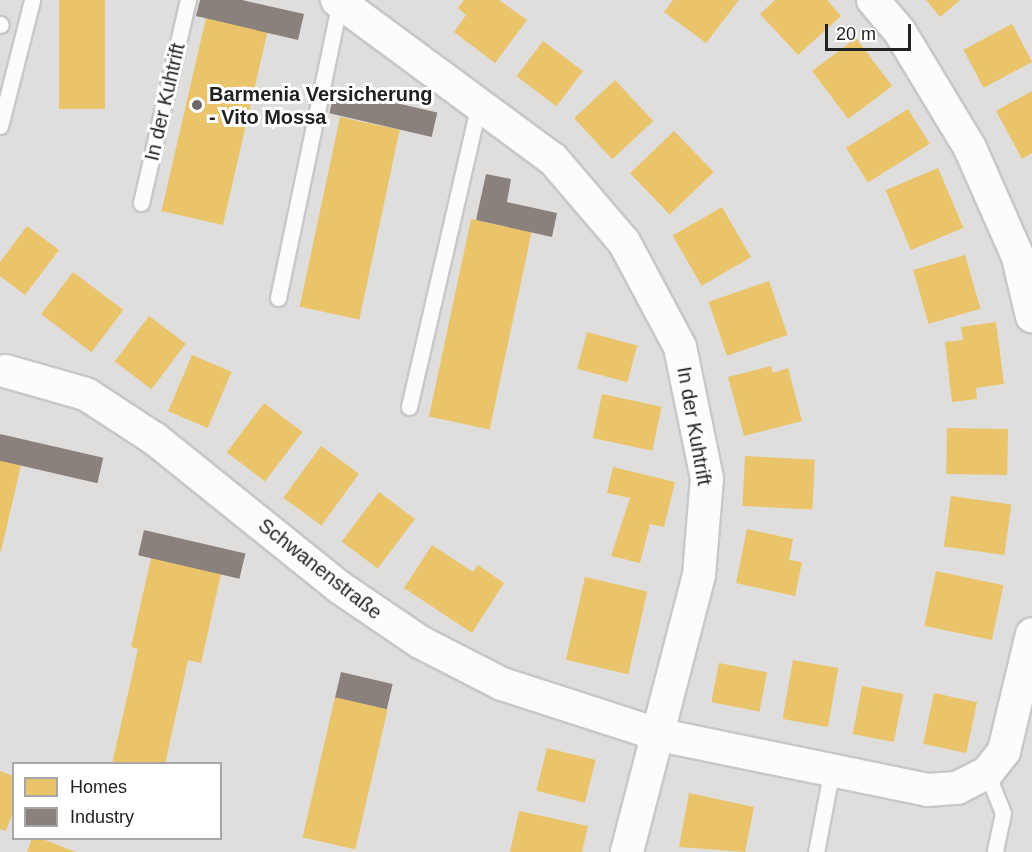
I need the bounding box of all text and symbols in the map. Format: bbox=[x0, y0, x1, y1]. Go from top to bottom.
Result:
scale bar bbox=[828, 12, 914, 50]
text: 20 m bbox=[836, 24, 876, 44]
street label: In der Kuhtrift bbox=[140, 41, 190, 163]
place label: Barmenia Versicherung - Vito Mossa bbox=[209, 82, 432, 129]
marker: Barmenia Versicherung - Vito Mossa bbox=[190, 98, 204, 112]
street label: In der Kuhtrift bbox=[672, 365, 716, 487]
street label: Schwanenstraße bbox=[253, 513, 387, 625]
legend bbox=[12, 762, 222, 840]
text: Homes bbox=[70, 777, 127, 797]
text: Industry bbox=[70, 807, 134, 827]

